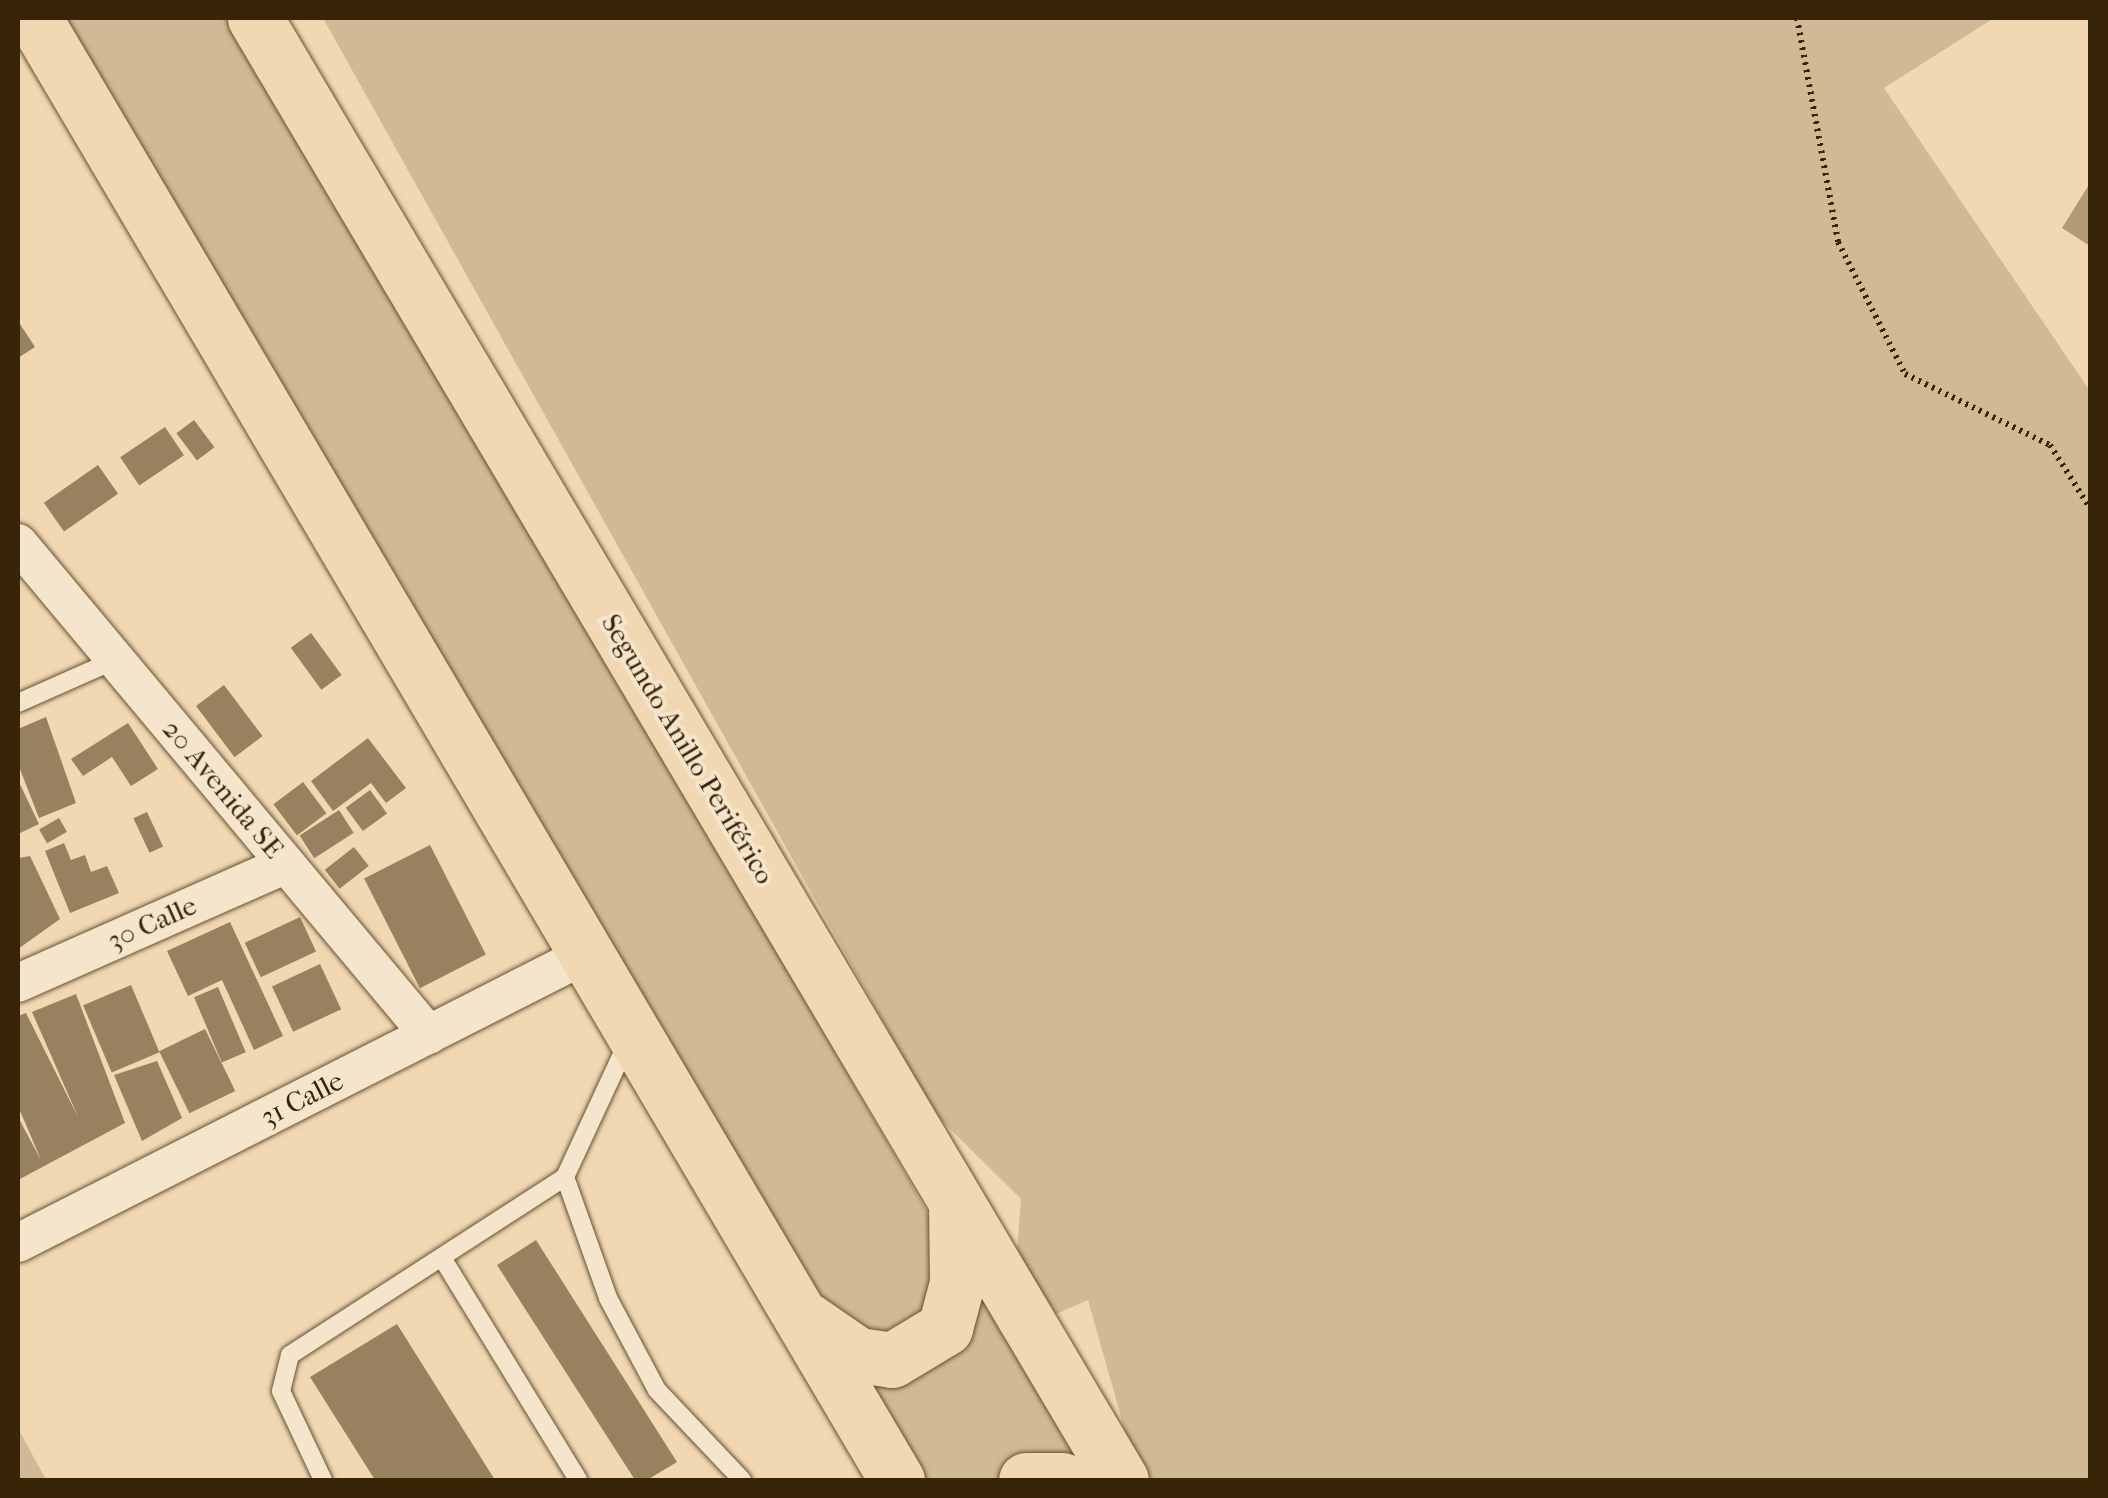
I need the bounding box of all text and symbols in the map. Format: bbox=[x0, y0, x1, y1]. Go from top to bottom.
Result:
street label: Segundo Anillo Periférico bbox=[594, 608, 782, 890]
street label: 20 Avenida SE bbox=[155, 713, 291, 865]
street label: 30 Calle bbox=[102, 889, 202, 957]
street label: 31 Calle bbox=[255, 1064, 349, 1134]

